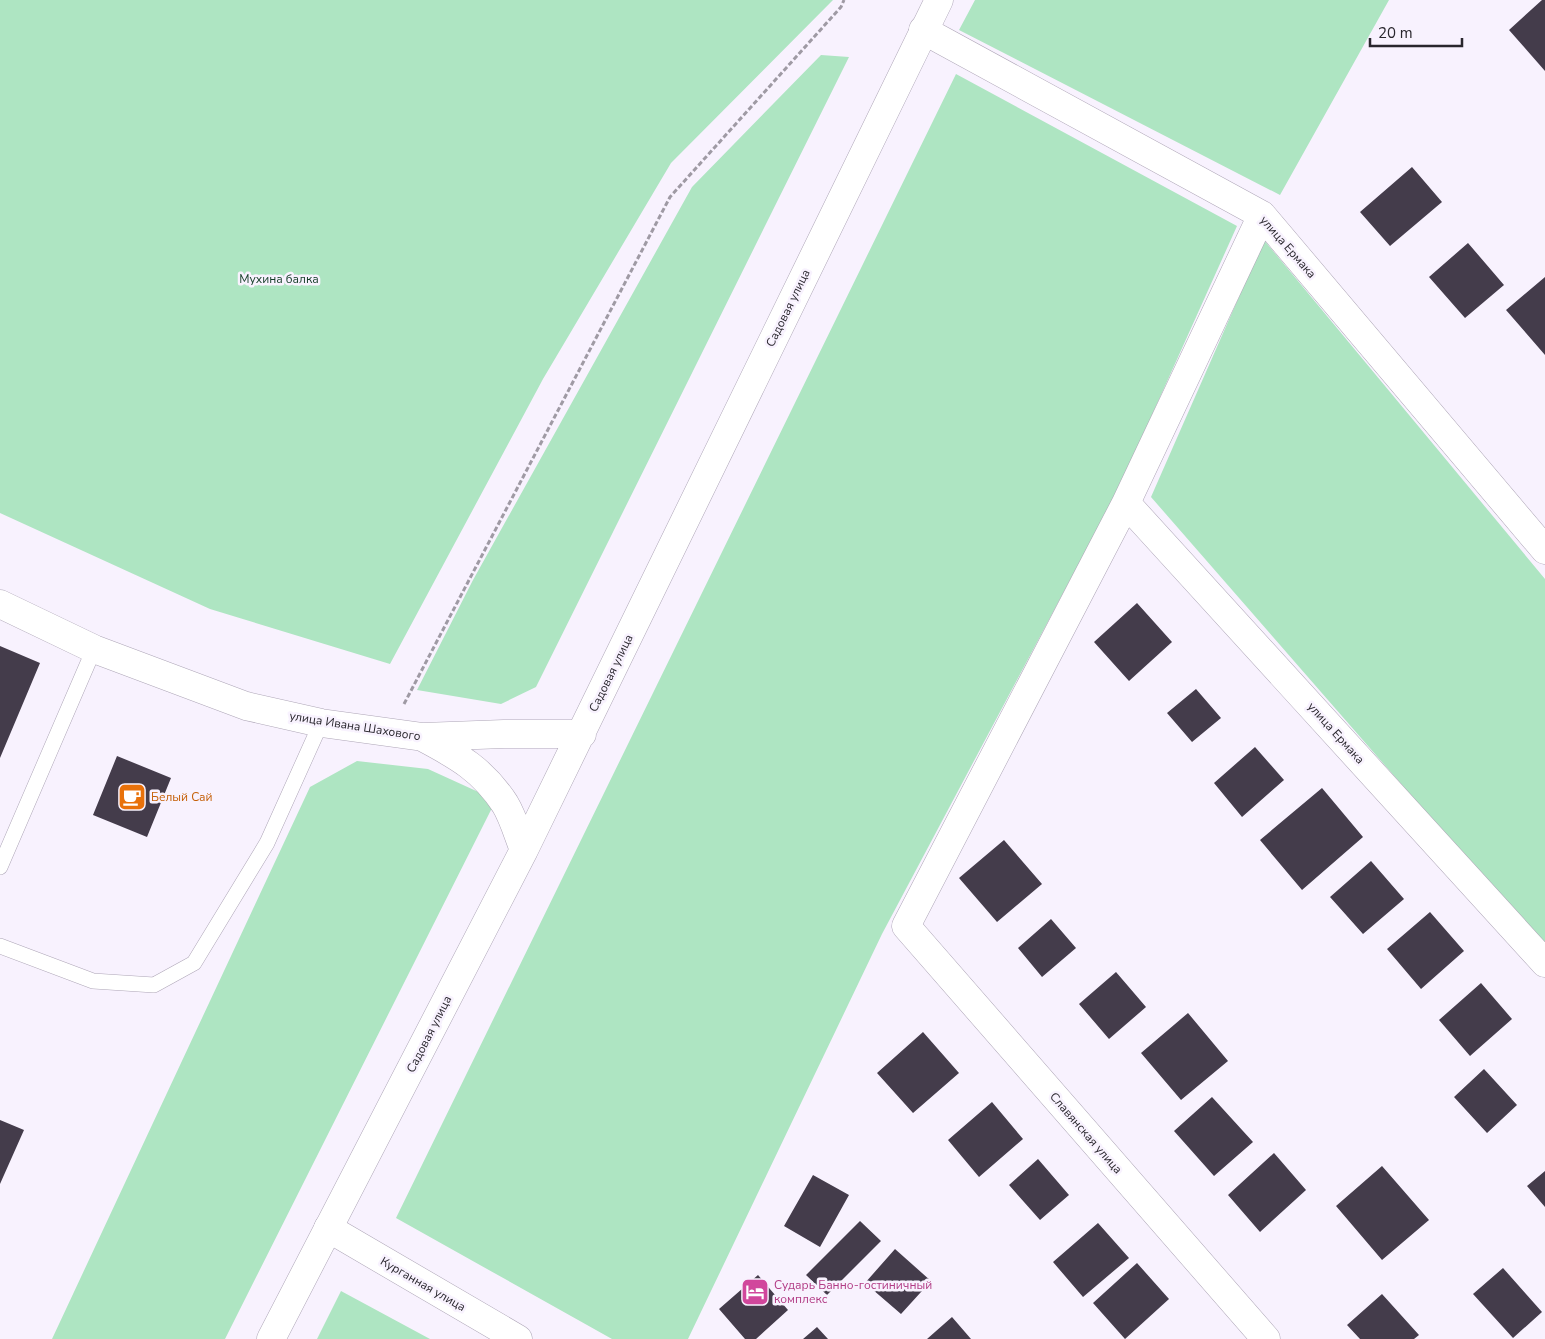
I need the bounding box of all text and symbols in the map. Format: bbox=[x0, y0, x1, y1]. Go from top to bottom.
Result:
scale bar bbox=[1370, 15, 1462, 47]
text: 20 m bbox=[1378, 23, 1413, 43]
street label: улица Ермака bbox=[1256, 212, 1320, 282]
street label: Садовая улица bbox=[762, 267, 814, 349]
park label: Мухина балка bbox=[239, 271, 319, 287]
street label: Садовая улица bbox=[585, 632, 637, 714]
street label: улица Ермака bbox=[1304, 699, 1368, 767]
street label: улица Ивана Шахового bbox=[288, 708, 422, 744]
cafe icon: Белый Сай bbox=[117, 782, 147, 812]
place label: Белый Сай bbox=[151, 789, 213, 805]
street label: Садовая улица bbox=[403, 993, 455, 1075]
street label: Славянская улица bbox=[1046, 1089, 1126, 1177]
street label: Курганная улица bbox=[377, 1253, 469, 1315]
hotel icon: Сударь Банно-гостиничный комплекс bbox=[740, 1277, 770, 1307]
place label: Сударь Банно-гостиничный комплекс bbox=[774, 1277, 932, 1307]

